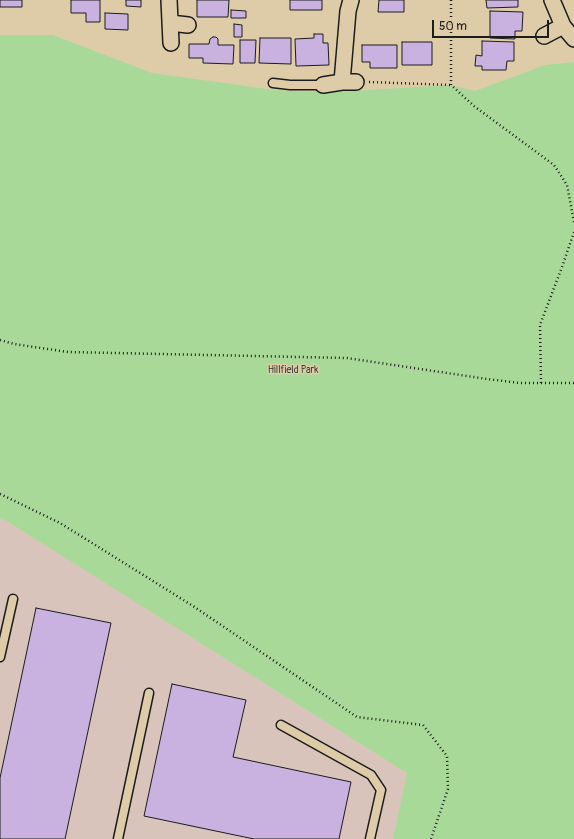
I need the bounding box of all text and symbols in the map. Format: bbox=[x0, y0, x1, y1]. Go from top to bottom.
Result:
scale bar bbox=[434, 12, 551, 38]
text: 50 m bbox=[439, 19, 467, 34]
park label: Hillfield Park bbox=[268, 364, 318, 376]

